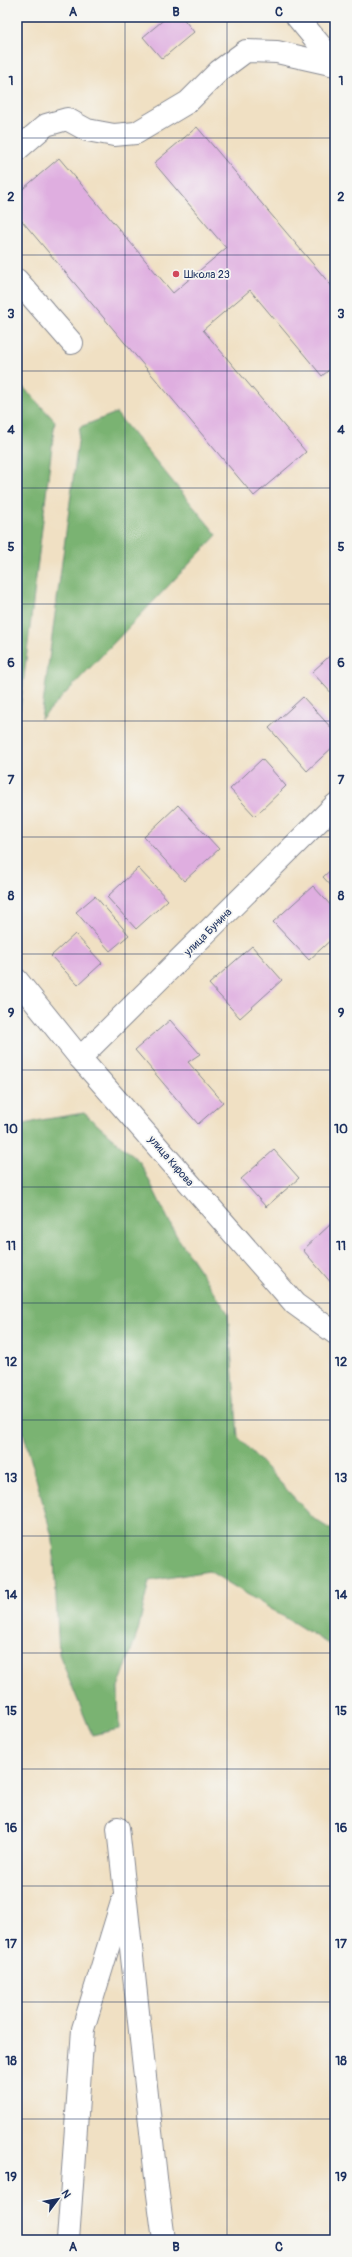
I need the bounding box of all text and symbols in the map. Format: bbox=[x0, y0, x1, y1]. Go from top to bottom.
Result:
text: A bbox=[69, 4, 78, 20]
text: B bbox=[172, 4, 180, 20]
text: C bbox=[275, 4, 283, 20]
text: 1 bbox=[8, 73, 14, 89]
text: 1 bbox=[338, 73, 344, 89]
text: 2 bbox=[7, 189, 15, 205]
text: 2 bbox=[337, 189, 345, 205]
place label: Школа 23 bbox=[184, 268, 230, 281]
marker: Школа 23 bbox=[171, 269, 181, 279]
text: 3 bbox=[7, 306, 15, 322]
text: 3 bbox=[337, 306, 345, 322]
text: 4 bbox=[7, 422, 15, 438]
text: 4 bbox=[337, 422, 345, 438]
text: 5 bbox=[7, 539, 15, 555]
text: 5 bbox=[337, 539, 345, 555]
text: 6 bbox=[7, 655, 15, 671]
text: 6 bbox=[337, 655, 345, 671]
text: 7 bbox=[8, 772, 15, 788]
text: 7 bbox=[338, 772, 345, 788]
text: 8 bbox=[8, 888, 15, 904]
text: 8 bbox=[338, 888, 345, 904]
street label: улица Бунина bbox=[181, 905, 235, 959]
text: 9 bbox=[8, 1005, 15, 1021]
text: 9 bbox=[338, 1005, 345, 1021]
text: 10 bbox=[4, 1121, 18, 1137]
text: 10 bbox=[334, 1121, 348, 1137]
street label: улица Кирова bbox=[145, 1132, 196, 1189]
text: 11 bbox=[6, 1238, 16, 1254]
text: 11 bbox=[336, 1238, 346, 1254]
text: 12 bbox=[5, 1354, 17, 1370]
text: 12 bbox=[335, 1354, 347, 1370]
text: 13 bbox=[5, 1470, 17, 1486]
text: 13 bbox=[335, 1470, 347, 1486]
text: 14 bbox=[5, 1587, 18, 1603]
text: 14 bbox=[335, 1587, 348, 1603]
text: 15 bbox=[5, 1703, 17, 1719]
text: 15 bbox=[335, 1703, 347, 1719]
text: 16 bbox=[5, 1820, 18, 1836]
text: 16 bbox=[335, 1820, 348, 1836]
text: 17 bbox=[5, 1936, 17, 1952]
text: 17 bbox=[335, 1936, 347, 1952]
text: 18 bbox=[5, 2053, 17, 2069]
text: 18 bbox=[335, 2053, 347, 2069]
text: 19 bbox=[5, 2169, 17, 2185]
text: 19 bbox=[335, 2169, 347, 2185]
north arrow bbox=[38, 2179, 78, 2219]
text: N bbox=[59, 2187, 74, 2201]
text: A bbox=[69, 2239, 78, 2255]
text: B bbox=[172, 2239, 180, 2255]
text: C bbox=[275, 2239, 283, 2255]

